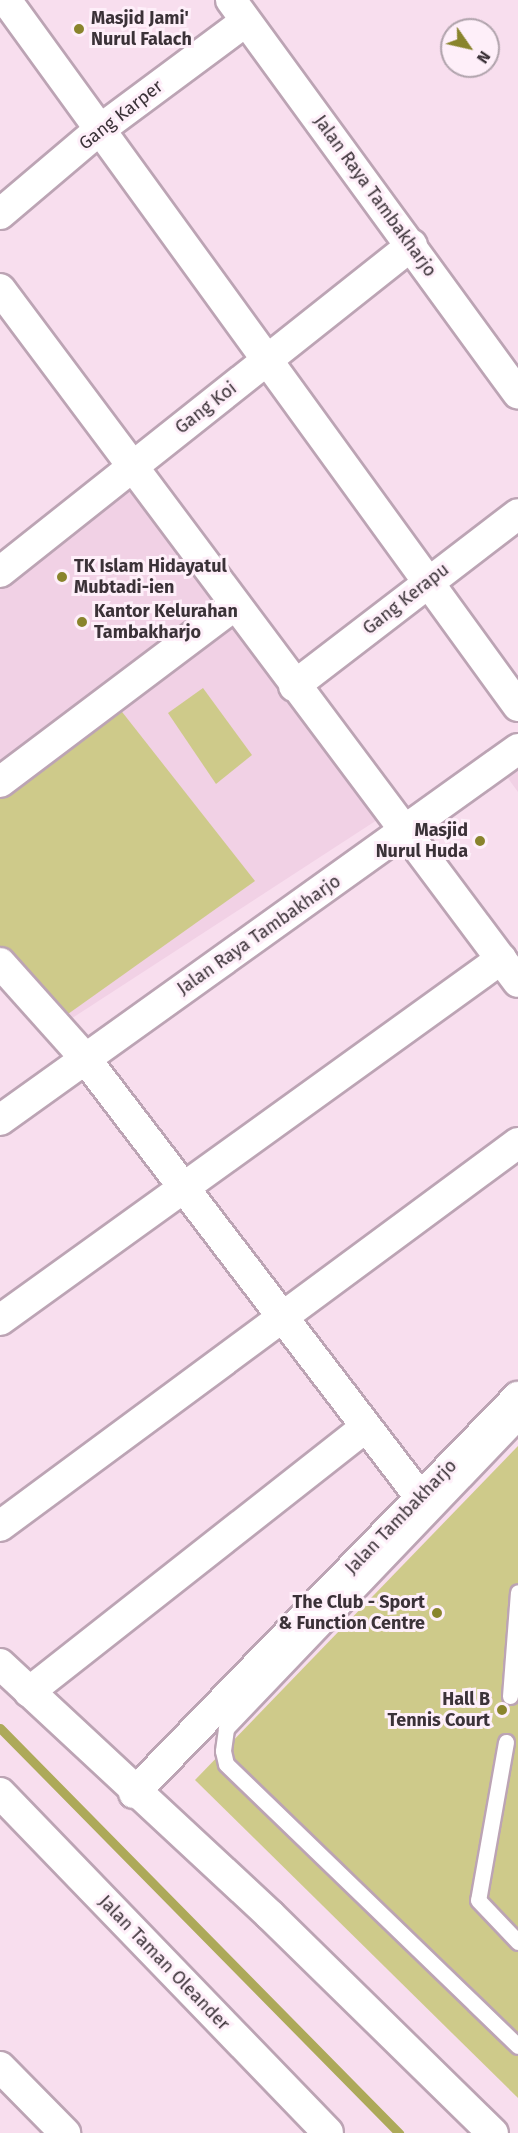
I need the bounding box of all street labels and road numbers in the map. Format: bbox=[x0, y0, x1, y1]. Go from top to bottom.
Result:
street label: Gang Karper bbox=[75, 76, 167, 154]
street label: Jalan Raya Tambakharjo bbox=[309, 111, 441, 281]
street label: Gang Koi bbox=[171, 377, 241, 439]
street label: Gang Kerapu bbox=[359, 559, 453, 639]
street label: Jalan Raya Tambakharjo bbox=[173, 870, 345, 1000]
street label: Jalan Tambakharjo bbox=[341, 1455, 461, 1579]
street label: Jalan Taman Oleander bbox=[94, 1891, 234, 2035]

